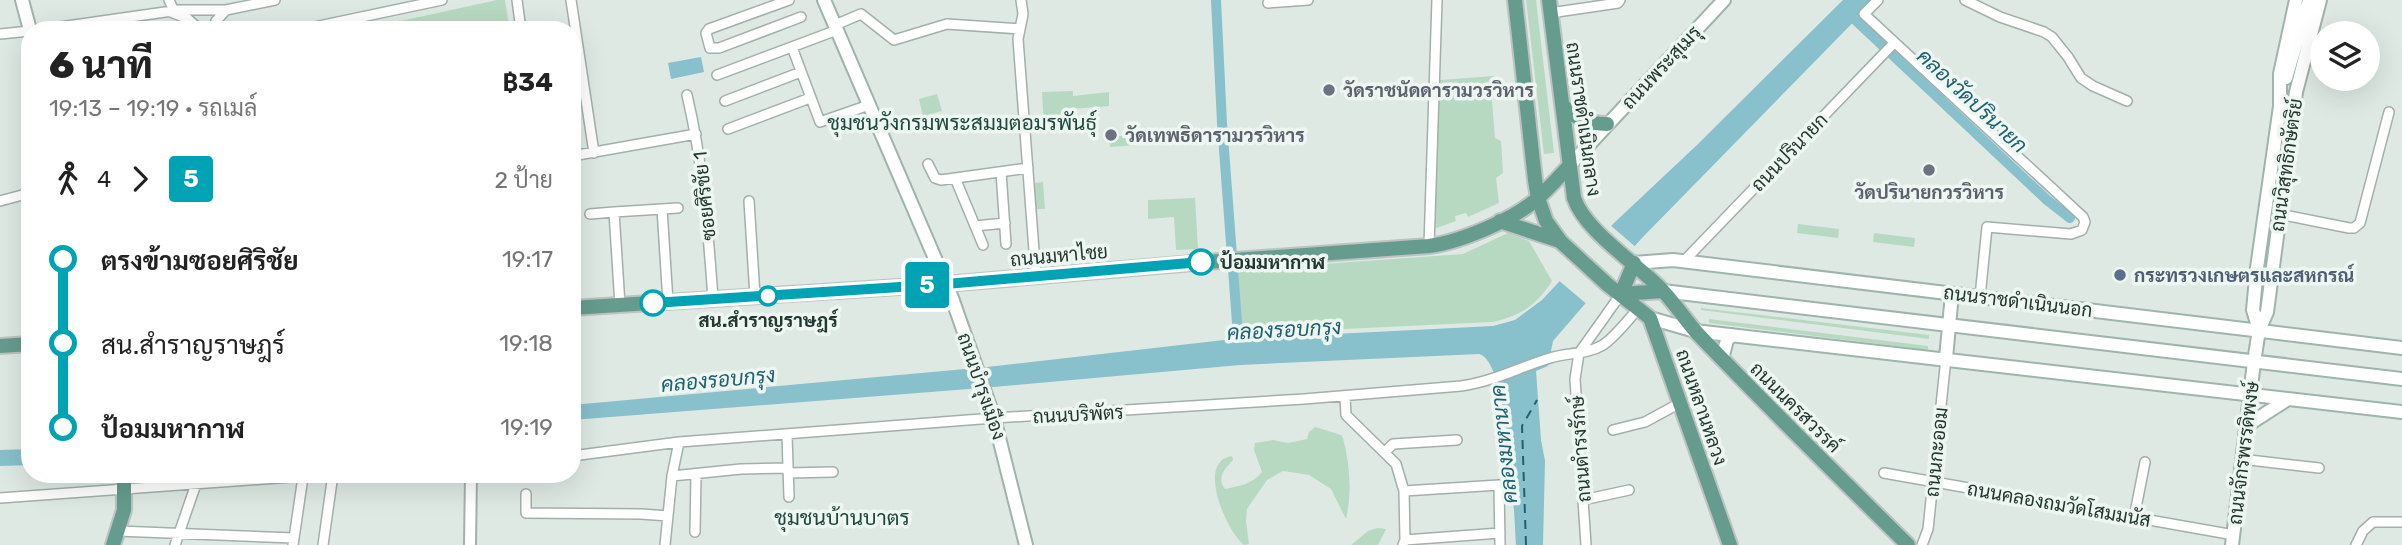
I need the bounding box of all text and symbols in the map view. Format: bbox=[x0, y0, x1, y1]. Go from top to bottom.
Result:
street label: ถนนพระสุเมรุ bbox=[1617, 21, 1707, 115]
map controls bbox=[2310, 21, 2380, 91]
button: layers bbox=[2310, 21, 2380, 91]
street label: ถนนราชดำเนินกลาง bbox=[1561, 40, 1606, 198]
text: 6 นาที bbox=[49, 42, 153, 88]
water label: คลองวัดปรินายก bbox=[1912, 43, 2033, 158]
text: ฿34 bbox=[502, 67, 553, 98]
place label: วัดราชนัดดารามวรวิหาร bbox=[1343, 79, 1534, 102]
marker: วัดราชนัดดารามวรวิหาร bbox=[1321, 82, 1337, 98]
text: 19:13 – 19:19 · รถเมล์ bbox=[49, 94, 257, 122]
street label: ถนนวิสุทธิกษัตริย์ bbox=[2265, 97, 2308, 233]
street label: ถนนปรินายก bbox=[1746, 108, 1832, 196]
district label: ชุมชนวังกรมพระสมมตอมรพันธุ์ bbox=[827, 109, 1097, 137]
place label: วัดเทพธิดารามวรวิหาร bbox=[1125, 124, 1305, 147]
marker: วัดเทพธิดารามวรวิหาร bbox=[1103, 127, 1119, 143]
street label: ซอยศิริชัย 1 bbox=[688, 150, 721, 242]
icon: walk bbox=[49, 160, 87, 198]
icon: forward bbox=[121, 160, 159, 198]
marker: วัดปรินายกวรวิหาร bbox=[1921, 162, 1937, 178]
text: 4 bbox=[97, 165, 111, 193]
text: 5 bbox=[183, 165, 199, 193]
text: 2 ป้าย bbox=[494, 166, 553, 194]
place label: วัดปรินายกวรวิหาร bbox=[1854, 181, 2004, 204]
street label: ถนนมหาไชย bbox=[1009, 239, 1109, 271]
text: 19:17 bbox=[502, 245, 553, 273]
text: ตรงข้ามซอยศิริชัย bbox=[101, 246, 298, 277]
marker: ป้อมมหากาฬ bbox=[1188, 249, 1214, 275]
place label: ป้อมมหากาฬ bbox=[1220, 250, 1325, 274]
line badge: 5 bbox=[904, 262, 950, 308]
place label: กระทรวงเกษตรและสหกรณ์ bbox=[2134, 263, 2355, 287]
marker: กระทรวงเกษตรและสหกรณ์ bbox=[2112, 267, 2128, 283]
text: 5 bbox=[919, 271, 935, 299]
street label: ถนนราชดำเนินนอก bbox=[1942, 281, 2094, 322]
marker: สน.สำราญราษฎร์ bbox=[758, 286, 778, 306]
unlabelled marker bbox=[640, 290, 666, 316]
place label: สน.สำราญราษฎร์ bbox=[698, 308, 839, 333]
water label: คลองรอบกรุง bbox=[1226, 314, 1342, 347]
text: 19:18 bbox=[499, 329, 553, 357]
text: สน.สำราญราษฎร์ bbox=[101, 330, 285, 361]
street label: ถนนบำรุงเมือง bbox=[951, 330, 1011, 443]
street label: ถนนหลานหลวง bbox=[1671, 346, 1732, 468]
street label: ถนนนครสวรรค์ bbox=[1746, 357, 1846, 457]
water label: คลองรอบกรุง bbox=[660, 362, 776, 399]
street label: ถนนจักรพรรดิพงษ์ bbox=[2222, 379, 2264, 526]
water label: คลองมหานาค bbox=[1485, 383, 1522, 505]
street label: ถนนดำรงรักษ์ bbox=[1564, 394, 1596, 503]
street label: ถนนบริพัตร bbox=[1032, 401, 1124, 428]
street label: ถนนกะออม bbox=[1920, 406, 1953, 498]
text: 19:19 bbox=[500, 413, 553, 441]
text: ป้อมมหากาฬ bbox=[101, 414, 245, 445]
street label: ถนนคลองถมวัดโสมมนัส bbox=[1965, 476, 2153, 532]
district label: ชุมชนบ้านบาตร bbox=[774, 505, 910, 532]

